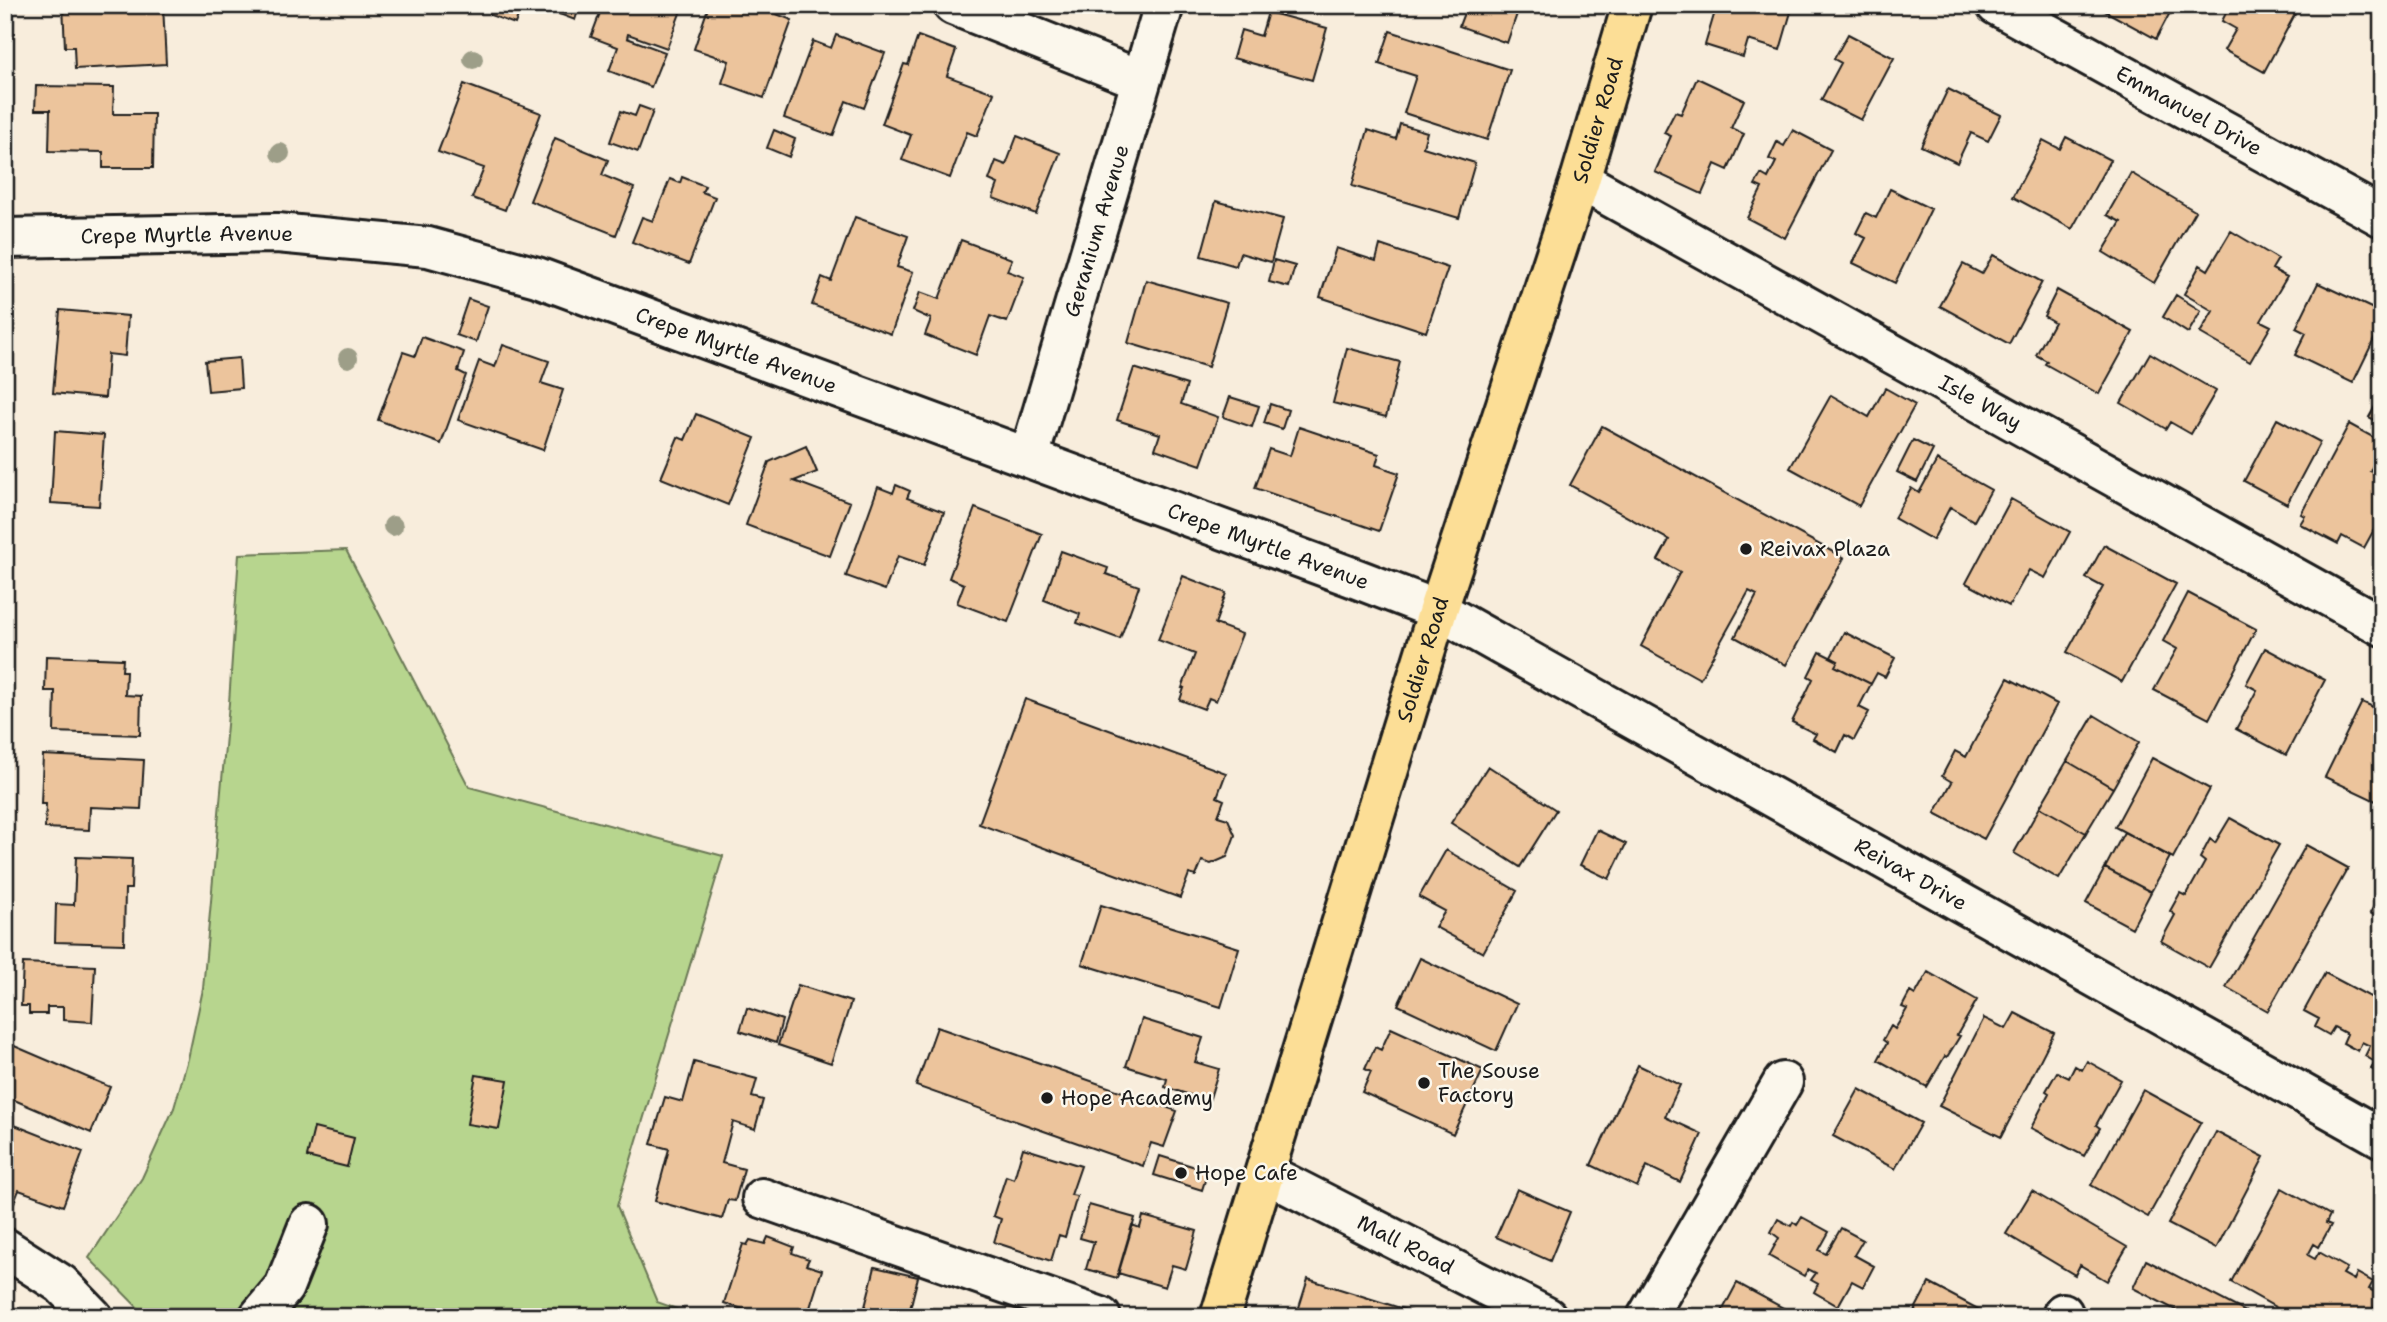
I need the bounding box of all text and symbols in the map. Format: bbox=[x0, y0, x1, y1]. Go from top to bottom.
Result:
street label: Soldier Road bbox=[1566, 54, 1630, 187]
street label: Emmanuel Drive bbox=[2111, 59, 2267, 162]
street label: Geranium Avenue bbox=[1058, 141, 1136, 321]
street label: Crepe Myrtle Avenue bbox=[80, 219, 295, 251]
street label: Crepe Myrtle Avenue bbox=[632, 300, 841, 400]
street label: Isle Way bbox=[1934, 368, 2027, 437]
street label: Crepe Myrtle Avenue bbox=[1164, 496, 1373, 596]
place label: Reivax Plaza bbox=[1760, 535, 1890, 563]
marker: Reivax Plaza bbox=[1738, 541, 1754, 557]
street label: Soldier Road bbox=[1390, 593, 1455, 726]
street label: Reivax Drive bbox=[1849, 832, 1972, 917]
place label: The Souse Factory bbox=[1438, 1057, 1540, 1109]
marker: The Souse Factory bbox=[1416, 1075, 1432, 1091]
place label: Hope Academy bbox=[1061, 1084, 1213, 1112]
marker: Hope Academy bbox=[1039, 1090, 1055, 1106]
place label: Hope Cafe bbox=[1195, 1159, 1298, 1187]
marker: Hope Cafe bbox=[1173, 1165, 1189, 1181]
street label: Mall Road bbox=[1352, 1208, 1459, 1281]

